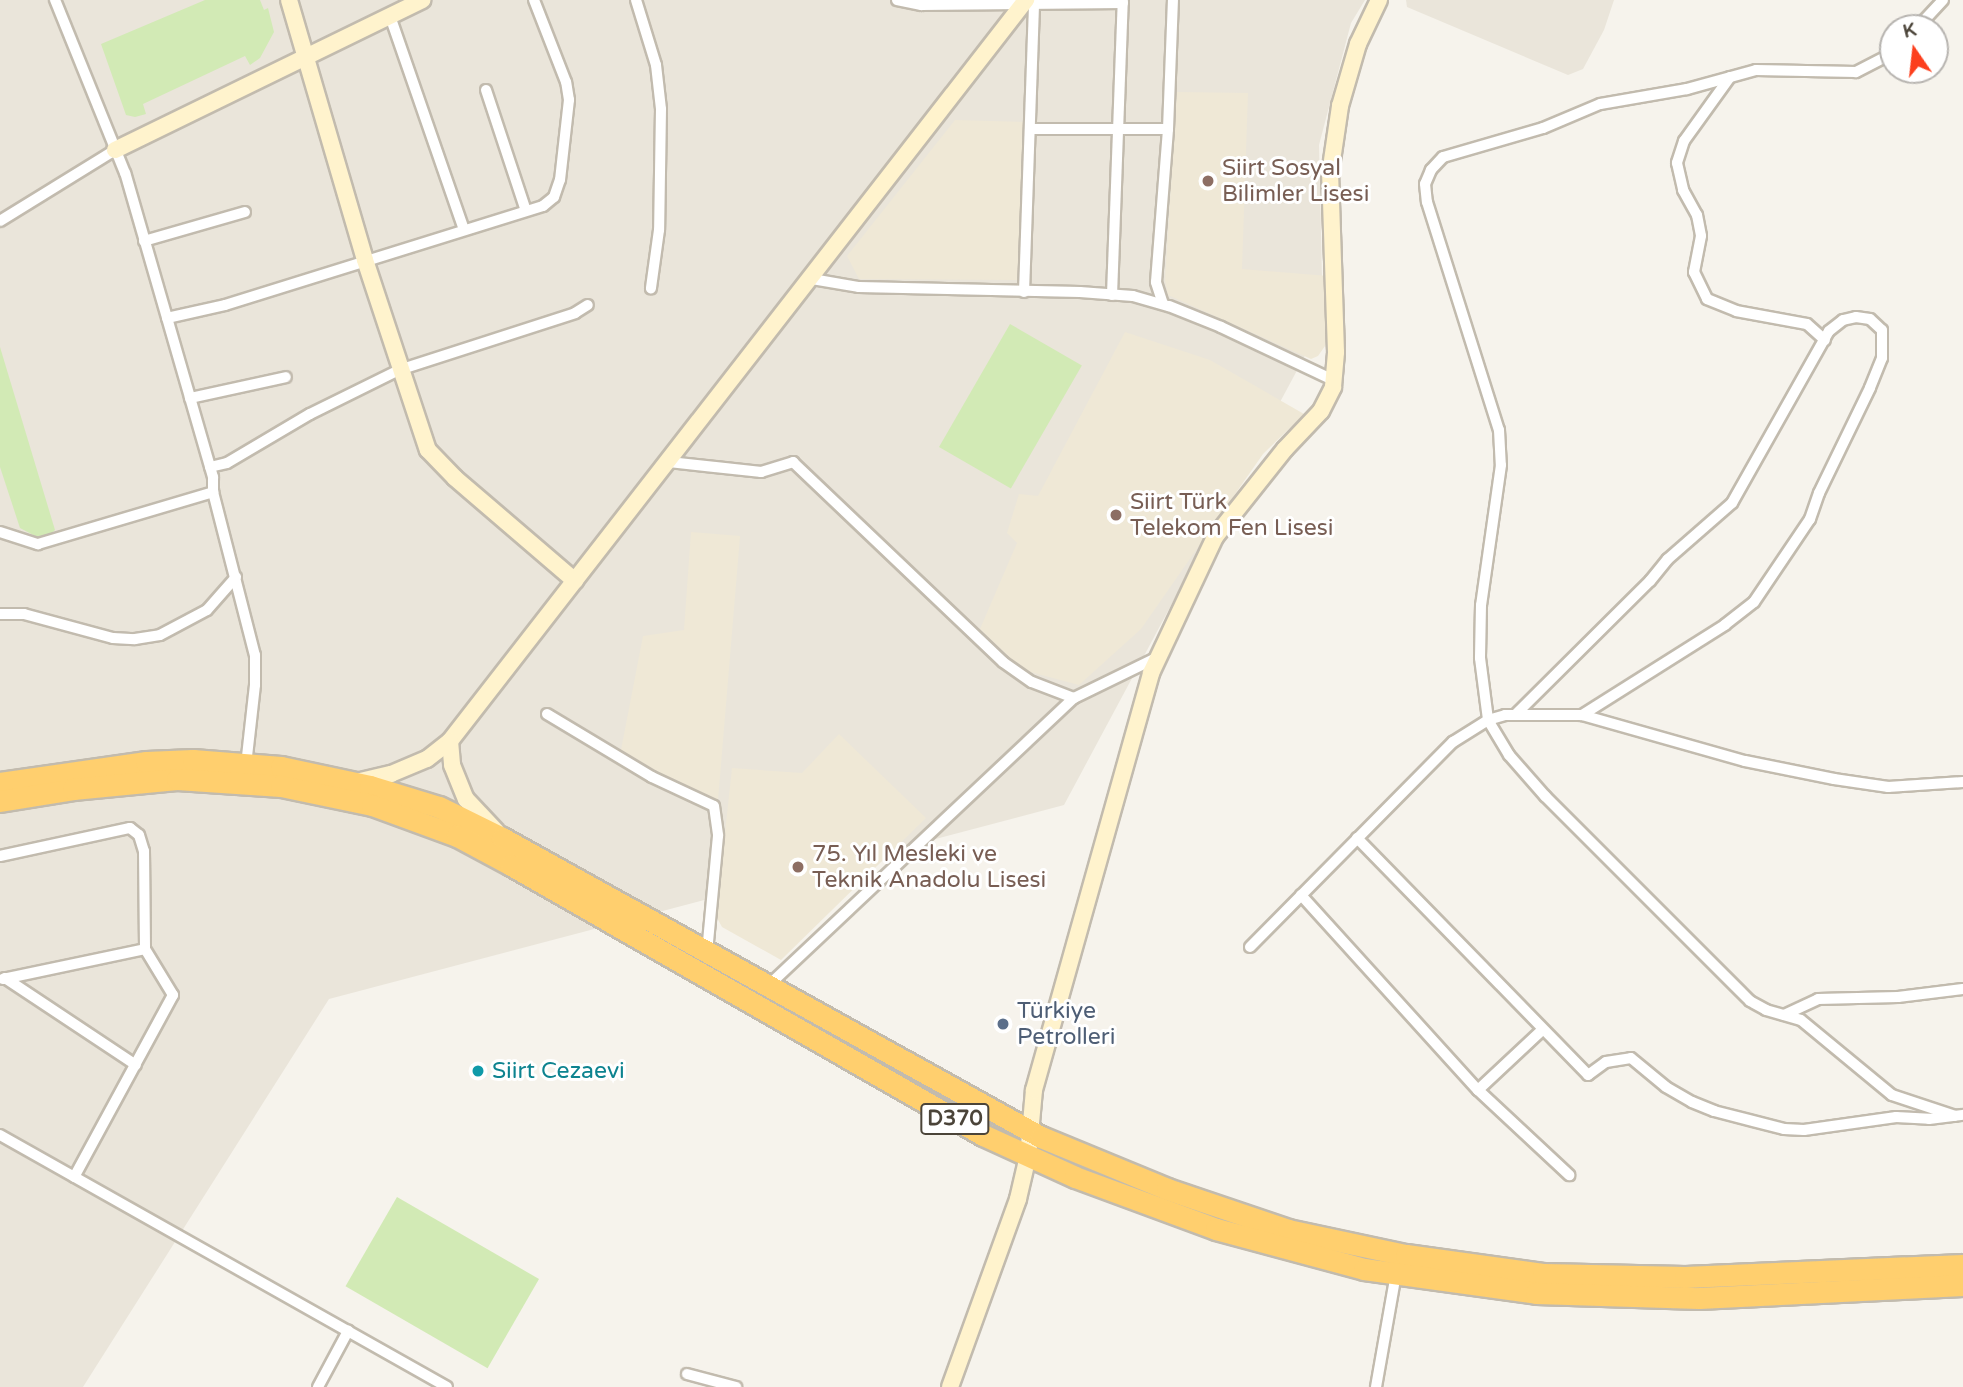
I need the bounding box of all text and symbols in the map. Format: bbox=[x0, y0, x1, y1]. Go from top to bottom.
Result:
north arrow bbox=[1879, 14, 1949, 84]
text: K bbox=[1901, 18, 1918, 43]
place label: Siirt Sosyal Bilimler Lisesi bbox=[1222, 154, 1369, 208]
marker: Siirt Sosyal Bilimler Lisesi bbox=[1200, 173, 1216, 189]
place label: Siirt Türk Telekom Fen Lisesi bbox=[1130, 488, 1334, 542]
marker: Siirt Türk Telekom Fen Lisesi bbox=[1108, 507, 1124, 523]
place label: 75. Yıl Mesleki ve Teknik Anadolu Lisesi bbox=[812, 840, 1046, 894]
marker: 75. Yıl Mesleki ve Teknik Anadolu Lisesi bbox=[790, 859, 806, 875]
place label: Türkiye Petrolleri bbox=[1017, 997, 1115, 1051]
marker: Türkiye Petrolleri bbox=[995, 1016, 1011, 1032]
place label: Siirt Cezaevi bbox=[492, 1057, 625, 1085]
marker: Siirt Cezaevi bbox=[470, 1063, 486, 1079]
road number: D370 bbox=[920, 1102, 990, 1136]

